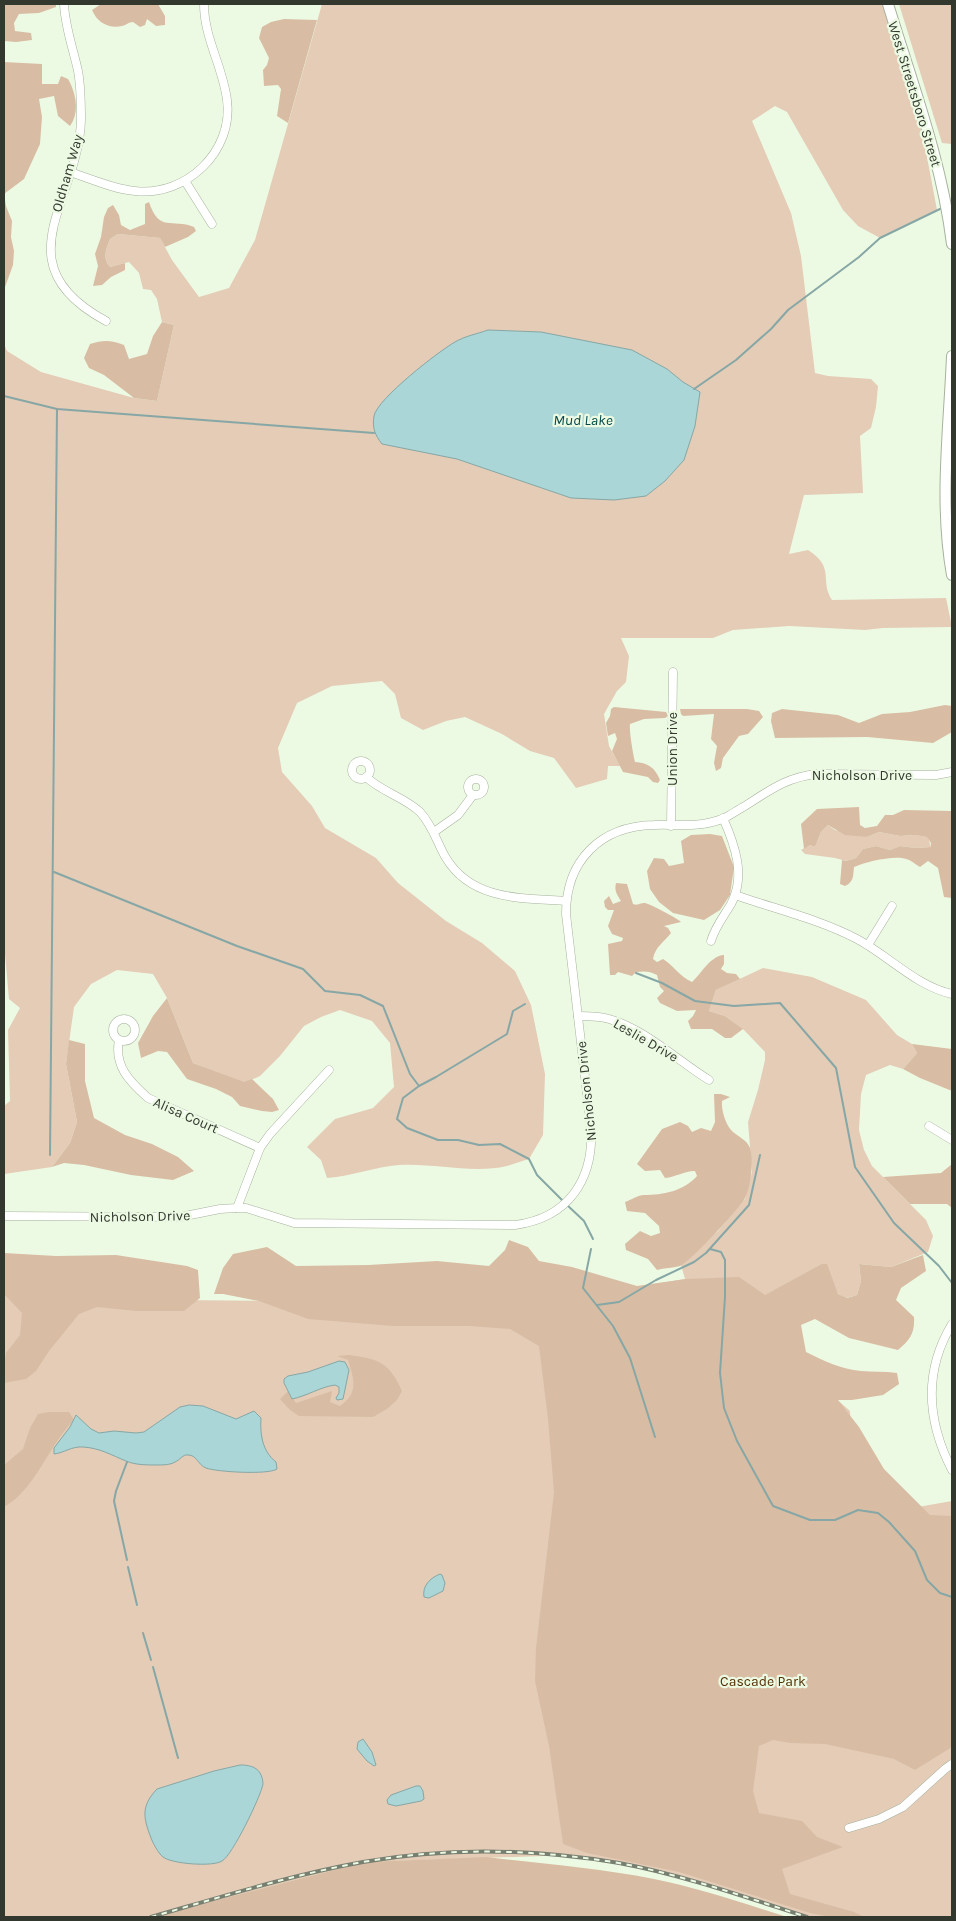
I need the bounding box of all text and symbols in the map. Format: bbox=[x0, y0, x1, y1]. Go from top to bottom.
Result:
street label: West Streetsboro Street bbox=[884, 19, 945, 169]
street label: Oldham Way bbox=[48, 132, 87, 214]
water label: Mud Lake bbox=[553, 411, 613, 429]
street label: Union Drive bbox=[664, 712, 681, 786]
street label: Nicholson Drive bbox=[812, 767, 912, 784]
street label: Leslie Drive bbox=[610, 1015, 681, 1066]
street label: Nicholson Drive bbox=[573, 1040, 600, 1142]
street label: Alisa Court bbox=[151, 1094, 221, 1137]
street label: Nicholson Drive bbox=[90, 1207, 190, 1226]
park label: Cascade Park bbox=[720, 1673, 806, 1690]

